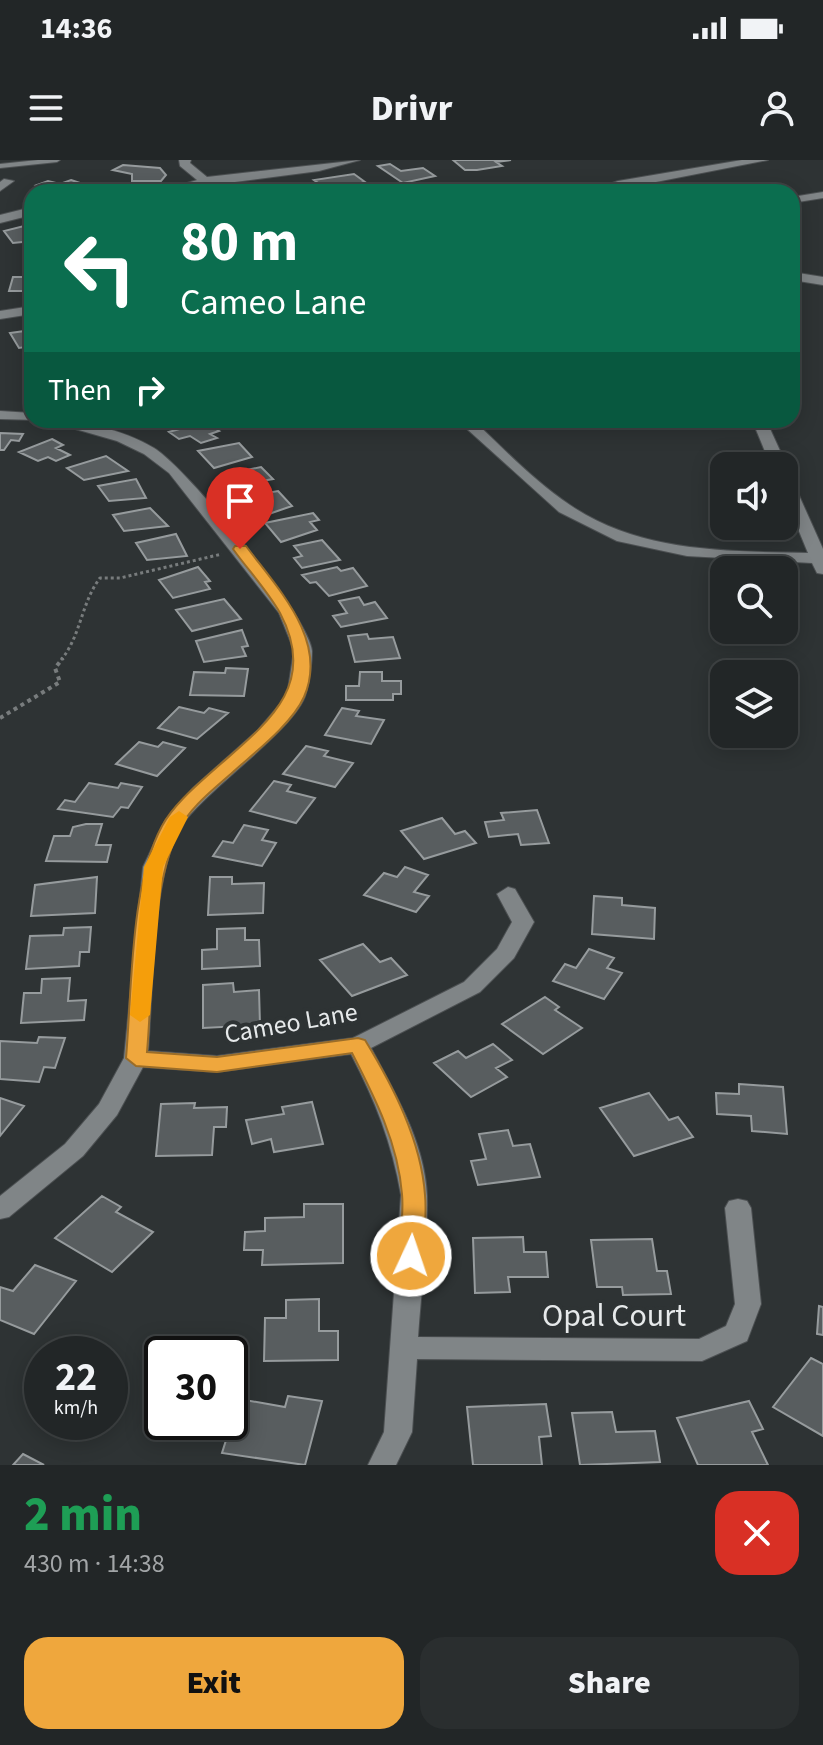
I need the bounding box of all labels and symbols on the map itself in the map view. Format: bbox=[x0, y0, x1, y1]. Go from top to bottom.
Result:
pin bbox=[206, 467, 274, 549]
street label: Cameo Lane bbox=[222, 993, 360, 1053]
position arrow bbox=[369, 1214, 453, 1298]
street label: Opal Court bbox=[542, 1293, 686, 1339]
speed limit sign: 30 bbox=[144, 1336, 248, 1440]

